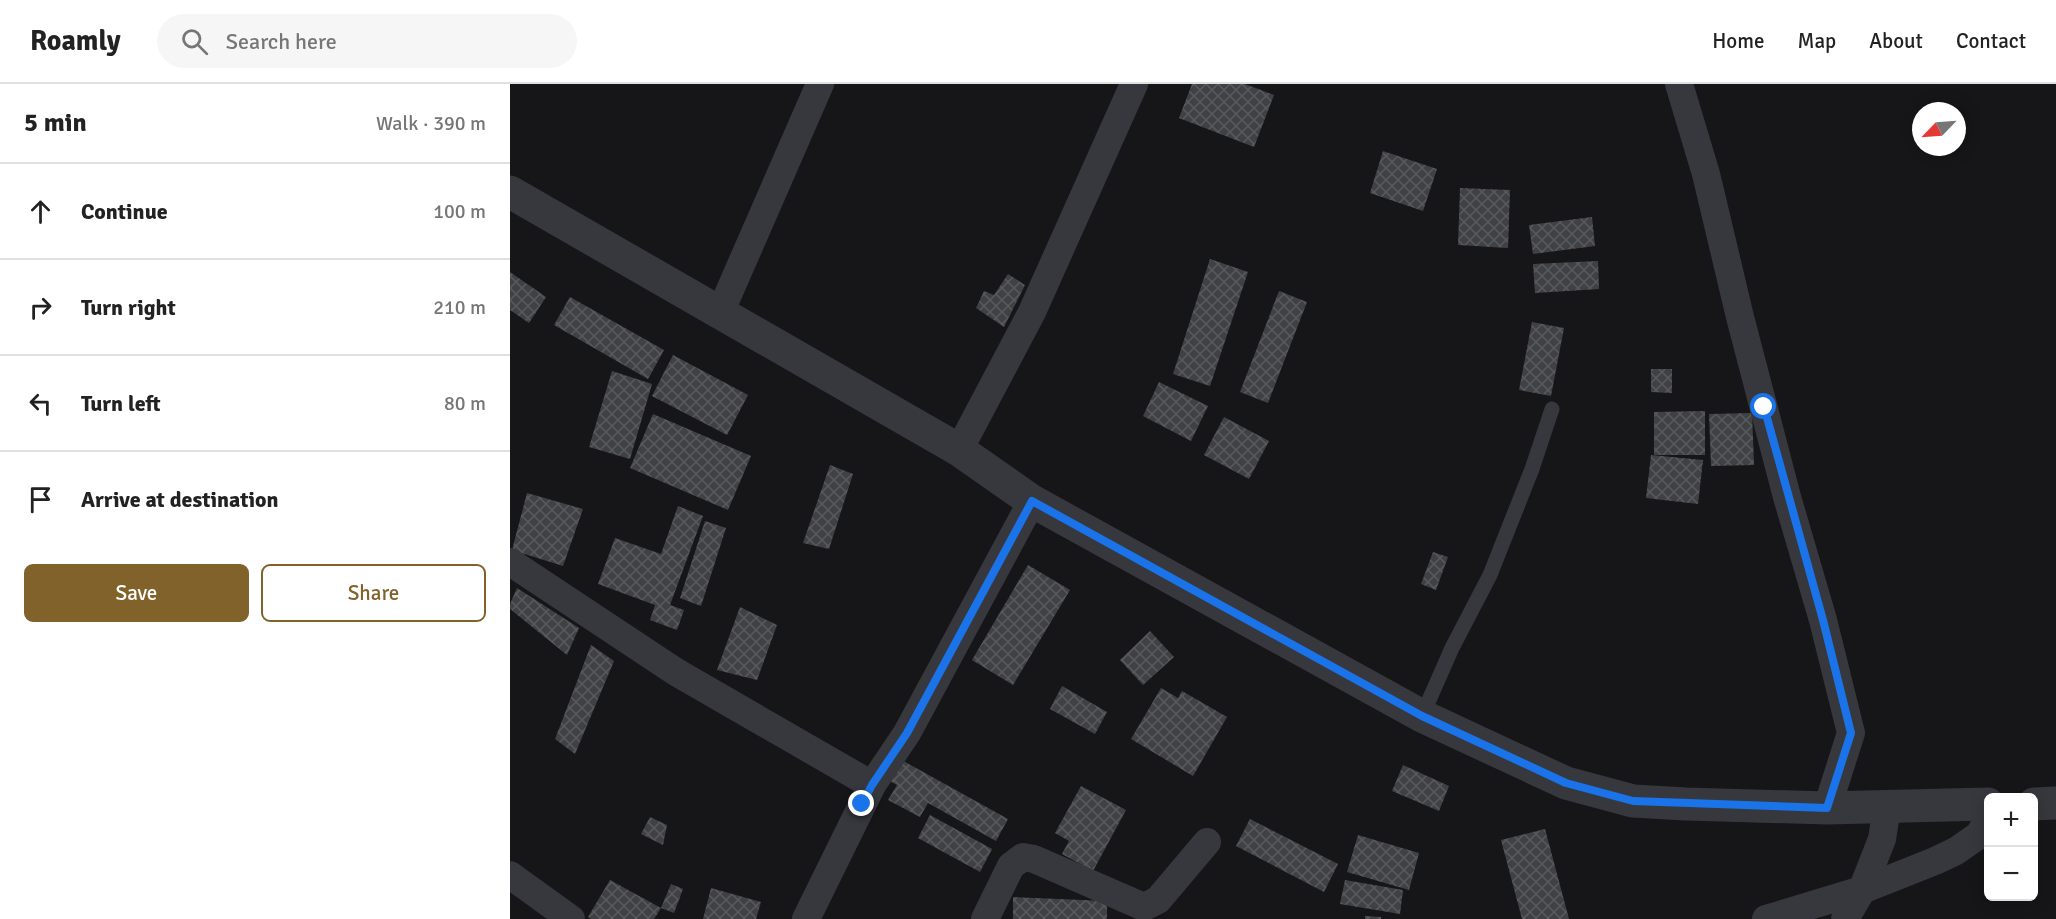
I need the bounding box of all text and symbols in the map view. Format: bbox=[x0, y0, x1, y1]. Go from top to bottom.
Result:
search box bbox=[157, 14, 577, 68]
text: Roamly bbox=[30, 24, 121, 58]
icon: search bbox=[178, 25, 211, 58]
text: Search here bbox=[226, 28, 337, 55]
text: Home bbox=[1712, 28, 1765, 54]
text: Map bbox=[1798, 28, 1836, 54]
text: About bbox=[1869, 28, 1923, 54]
text: Contact bbox=[1956, 28, 2026, 54]
north arrow bbox=[1912, 102, 1966, 156]
text: 5 min bbox=[24, 107, 87, 139]
text: Walk · 390 m bbox=[376, 111, 486, 136]
icon: ahead bbox=[24, 195, 57, 228]
text: Continue bbox=[81, 198, 168, 225]
text: 100 m bbox=[433, 199, 486, 224]
icon: right bbox=[24, 291, 57, 324]
text: Turn right bbox=[81, 294, 176, 321]
text: 210 m bbox=[433, 295, 486, 320]
icon: left bbox=[24, 387, 57, 420]
text: Turn left bbox=[81, 390, 161, 417]
text: 80 m bbox=[444, 391, 486, 416]
route start bbox=[1750, 393, 1776, 419]
icon: arrive bbox=[24, 483, 57, 516]
text: Arrive at destination bbox=[81, 486, 278, 513]
button: Save bbox=[24, 564, 249, 622]
button: Share bbox=[261, 564, 486, 622]
route end bbox=[848, 790, 874, 816]
map controls bbox=[1984, 793, 2038, 901]
button: + bbox=[1984, 793, 2038, 847]
button: − bbox=[1984, 847, 2038, 901]

